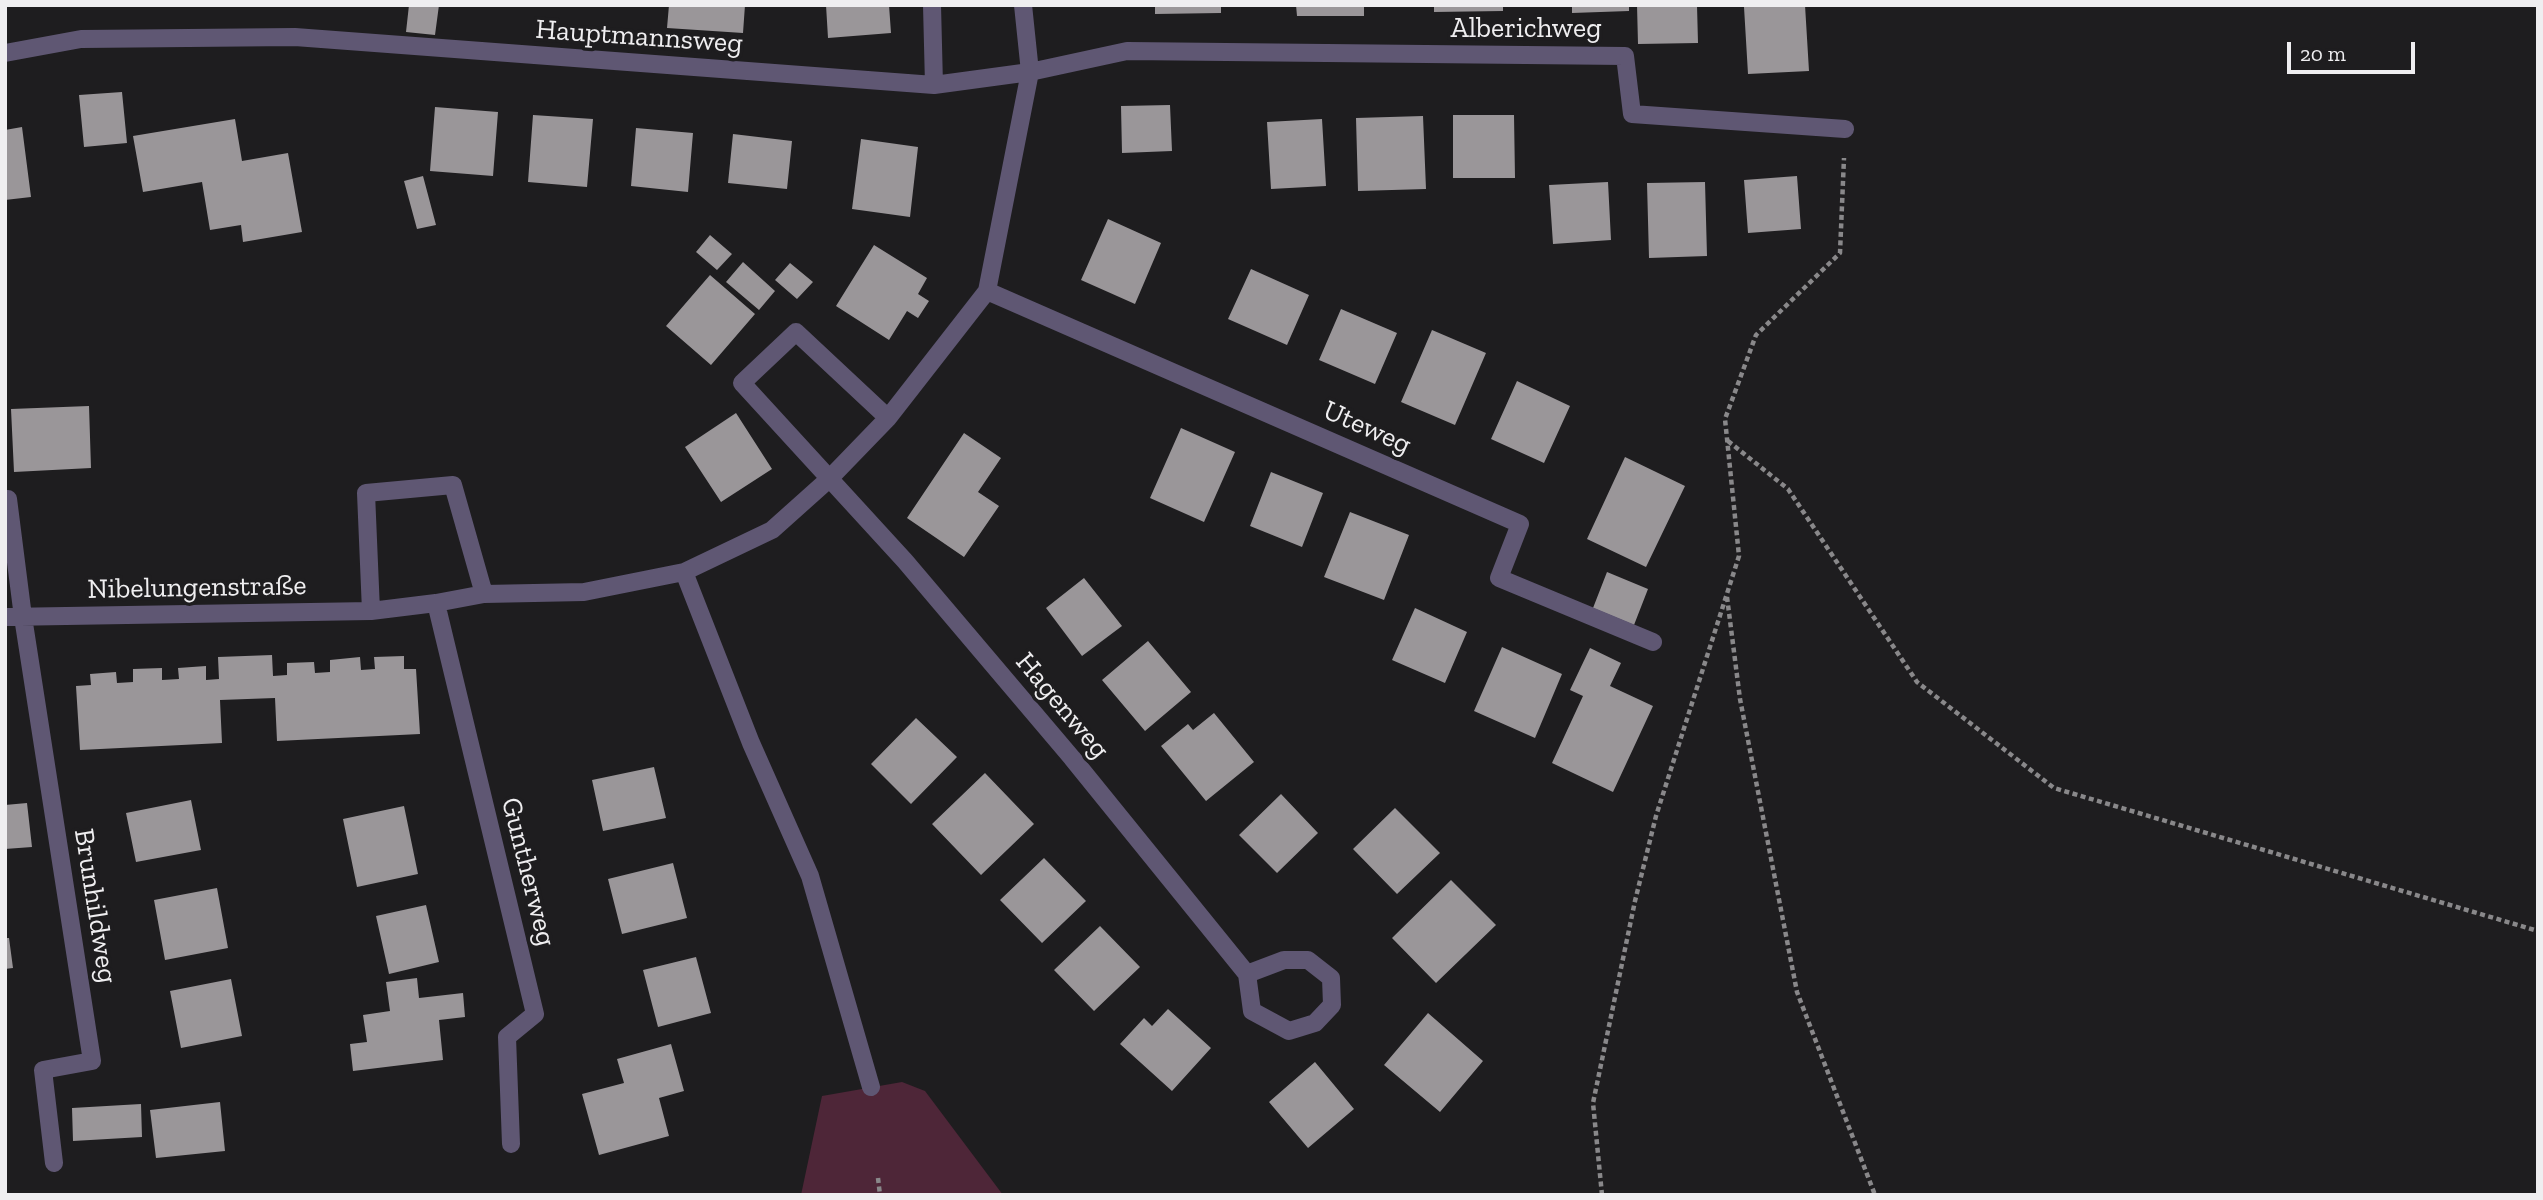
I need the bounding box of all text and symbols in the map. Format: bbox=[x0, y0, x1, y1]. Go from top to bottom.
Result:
street label: Alberichweg bbox=[1450, 12, 1602, 46]
street label: Hauptmannsweg bbox=[534, 13, 744, 61]
scale bar bbox=[2291, 28, 2419, 72]
text: 20 m bbox=[2300, 41, 2346, 66]
street label: Uteweg bbox=[1318, 394, 1416, 462]
street label: Nibelungenstraße bbox=[87, 569, 307, 607]
street label: Hagenweg bbox=[1008, 646, 1116, 766]
street label: Guntherweg bbox=[493, 794, 563, 950]
street label: Brunhildweg bbox=[66, 826, 124, 986]

